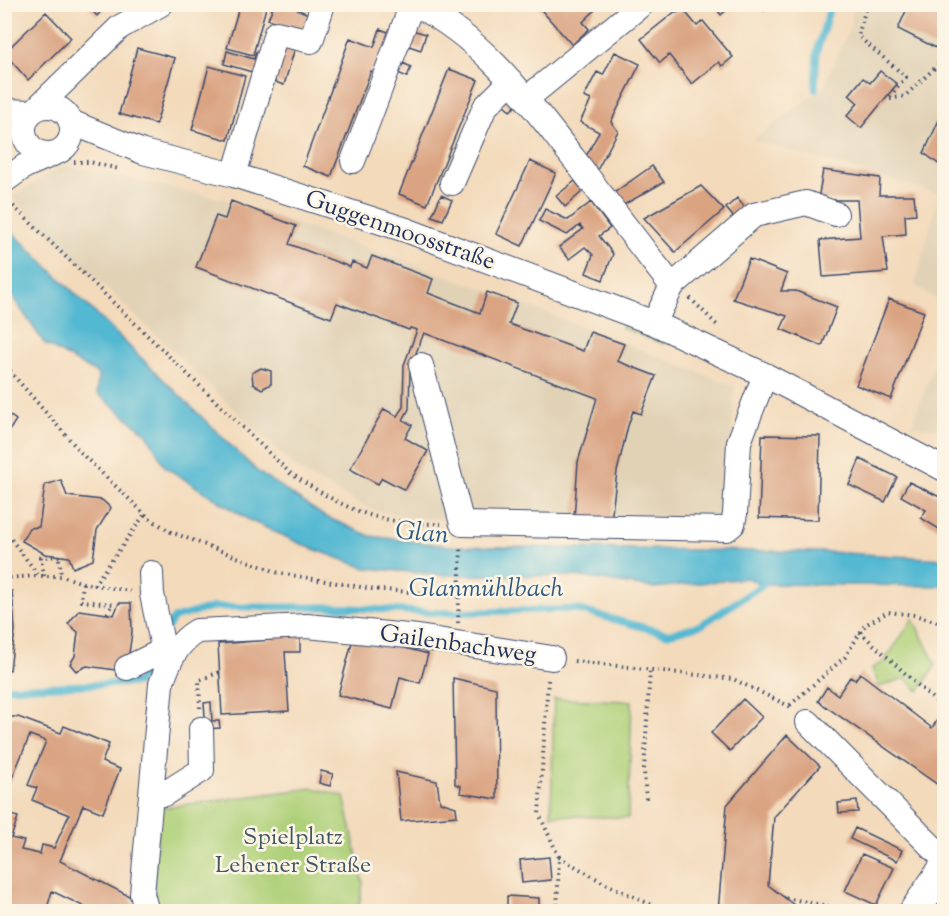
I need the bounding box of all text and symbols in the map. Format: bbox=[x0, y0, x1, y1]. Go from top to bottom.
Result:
street label: Guggenmoosstraße bbox=[300, 183, 500, 279]
water label: Glan bbox=[394, 513, 451, 555]
water label: Glanmühlbach bbox=[409, 571, 564, 608]
street label: Gailenbachweg bbox=[378, 617, 539, 673]
park label: Spielplatz Lehener Straße bbox=[215, 821, 371, 883]

